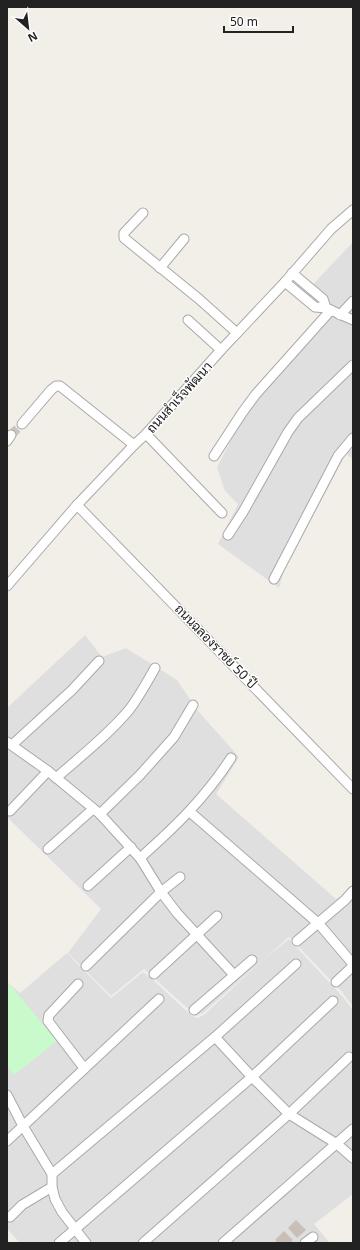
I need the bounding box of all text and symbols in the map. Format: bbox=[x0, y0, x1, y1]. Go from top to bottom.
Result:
north arrow bbox=[8, 8, 48, 48]
scale bar bbox=[224, 8, 293, 34]
text: 50 m bbox=[230, 13, 258, 30]
text: N bbox=[25, 29, 40, 46]
street label: ถนนสำเร็จพัฒนา bbox=[142, 357, 216, 437]
street label: ถนนฉลองราชย์ 50 ปี bbox=[171, 600, 261, 692]

